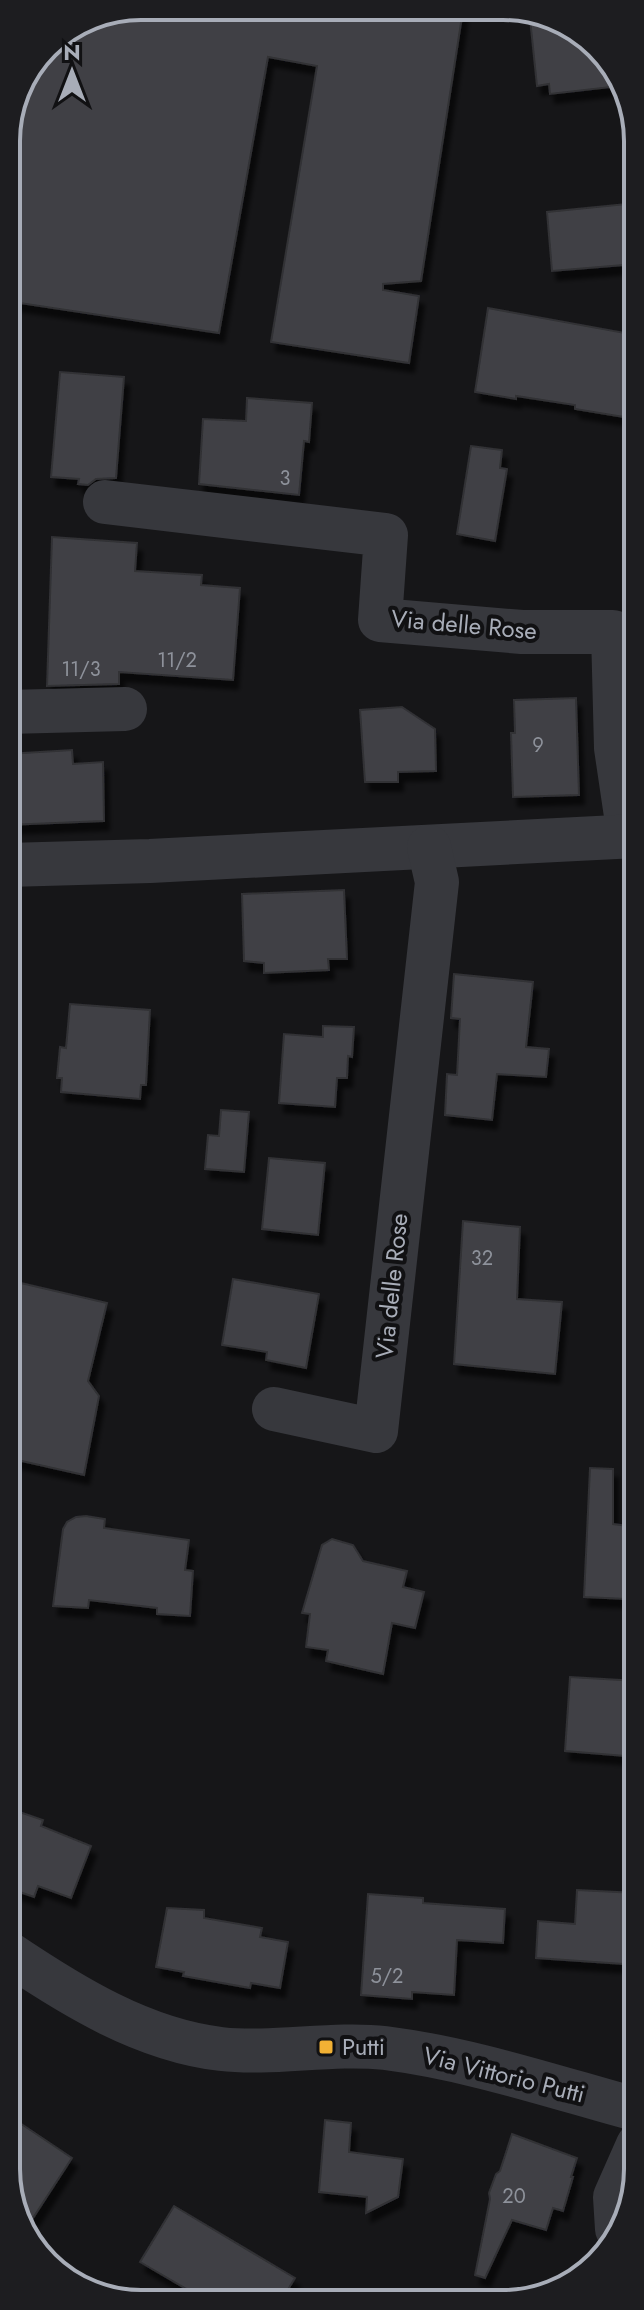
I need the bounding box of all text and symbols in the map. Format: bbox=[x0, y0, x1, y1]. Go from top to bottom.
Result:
north arrow bbox=[32, 32, 112, 112]
text: N bbox=[63, 36, 81, 68]
house number: 3 bbox=[280, 464, 291, 493]
street label: Via delle Rose bbox=[390, 601, 538, 648]
house number: 11/2 bbox=[157, 646, 197, 675]
house number: 11/3 bbox=[61, 655, 101, 684]
house number: 9 bbox=[532, 731, 544, 760]
street label: Via delle Rose bbox=[366, 1211, 417, 1360]
house number: 32 bbox=[471, 1244, 493, 1273]
house number: 5/2 bbox=[371, 1962, 403, 1991]
place label: Putti bbox=[342, 2029, 385, 2064]
marker: Putti bbox=[317, 2038, 335, 2056]
street label: Via Vittorio Putti bbox=[420, 2038, 589, 2111]
house number: 20 bbox=[502, 2182, 526, 2211]

